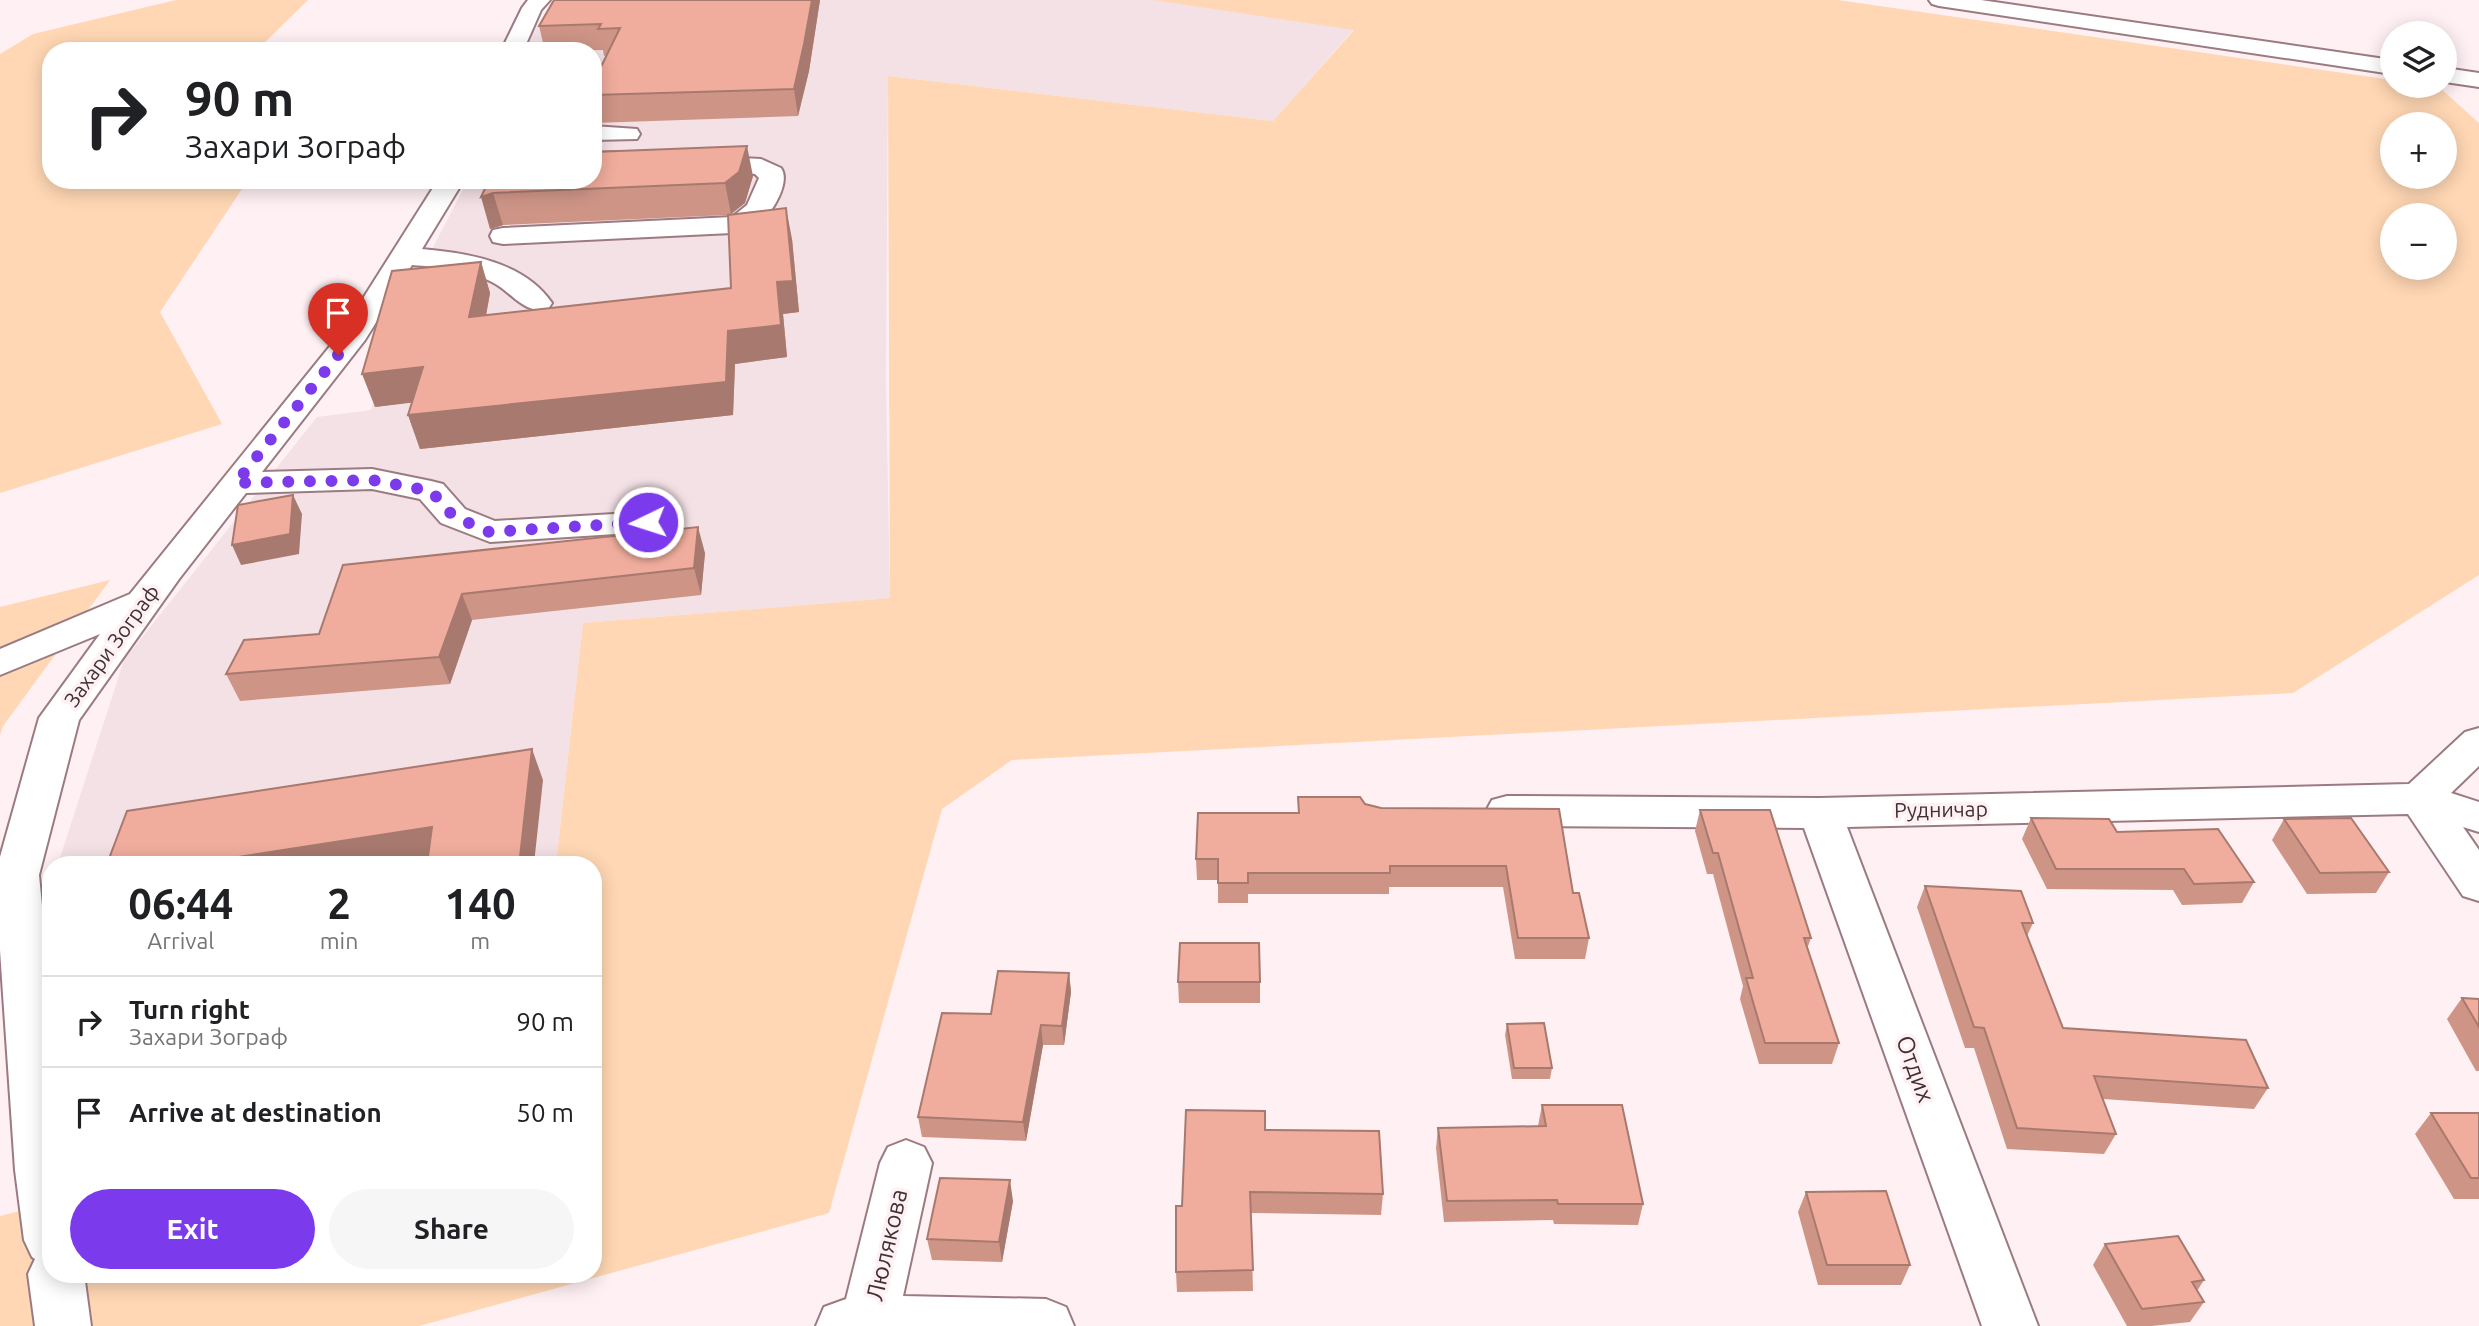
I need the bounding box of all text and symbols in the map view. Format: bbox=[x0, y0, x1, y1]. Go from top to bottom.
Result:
map controls bbox=[2380, 21, 2457, 280]
button: layers bbox=[2380, 21, 2457, 98]
icon: right bbox=[70, 70, 161, 161]
text: 90 m bbox=[185, 70, 294, 125]
button: + bbox=[2380, 112, 2457, 189]
text: Захари Зограф bbox=[185, 128, 406, 164]
button: − bbox=[2380, 203, 2457, 280]
pin bbox=[308, 283, 368, 355]
icon: arrive bbox=[319, 294, 357, 332]
position arrow bbox=[611, 485, 685, 559]
street label: Захари Зограф bbox=[59, 580, 164, 711]
street label: Рудничар bbox=[1894, 796, 1988, 822]
text: 06:44 bbox=[128, 880, 233, 927]
text: 2 bbox=[327, 880, 351, 927]
text: 140 bbox=[445, 880, 516, 927]
text: Arrival bbox=[147, 928, 214, 953]
text: min bbox=[320, 928, 358, 953]
text: m bbox=[470, 928, 490, 953]
text: Turn right bbox=[129, 995, 250, 1024]
icon: right bbox=[70, 1003, 108, 1041]
text: 90 m bbox=[516, 1007, 574, 1036]
text: Захари Зограф bbox=[129, 1024, 288, 1049]
street label: Отдих bbox=[1891, 1032, 1940, 1106]
icon: arrive bbox=[70, 1094, 108, 1132]
text: Arrive at destination bbox=[129, 1098, 382, 1127]
text: 50 m bbox=[516, 1098, 574, 1127]
street label: Люлякова bbox=[861, 1186, 912, 1304]
button: Exit bbox=[70, 1189, 315, 1269]
button: Share bbox=[329, 1189, 574, 1269]

